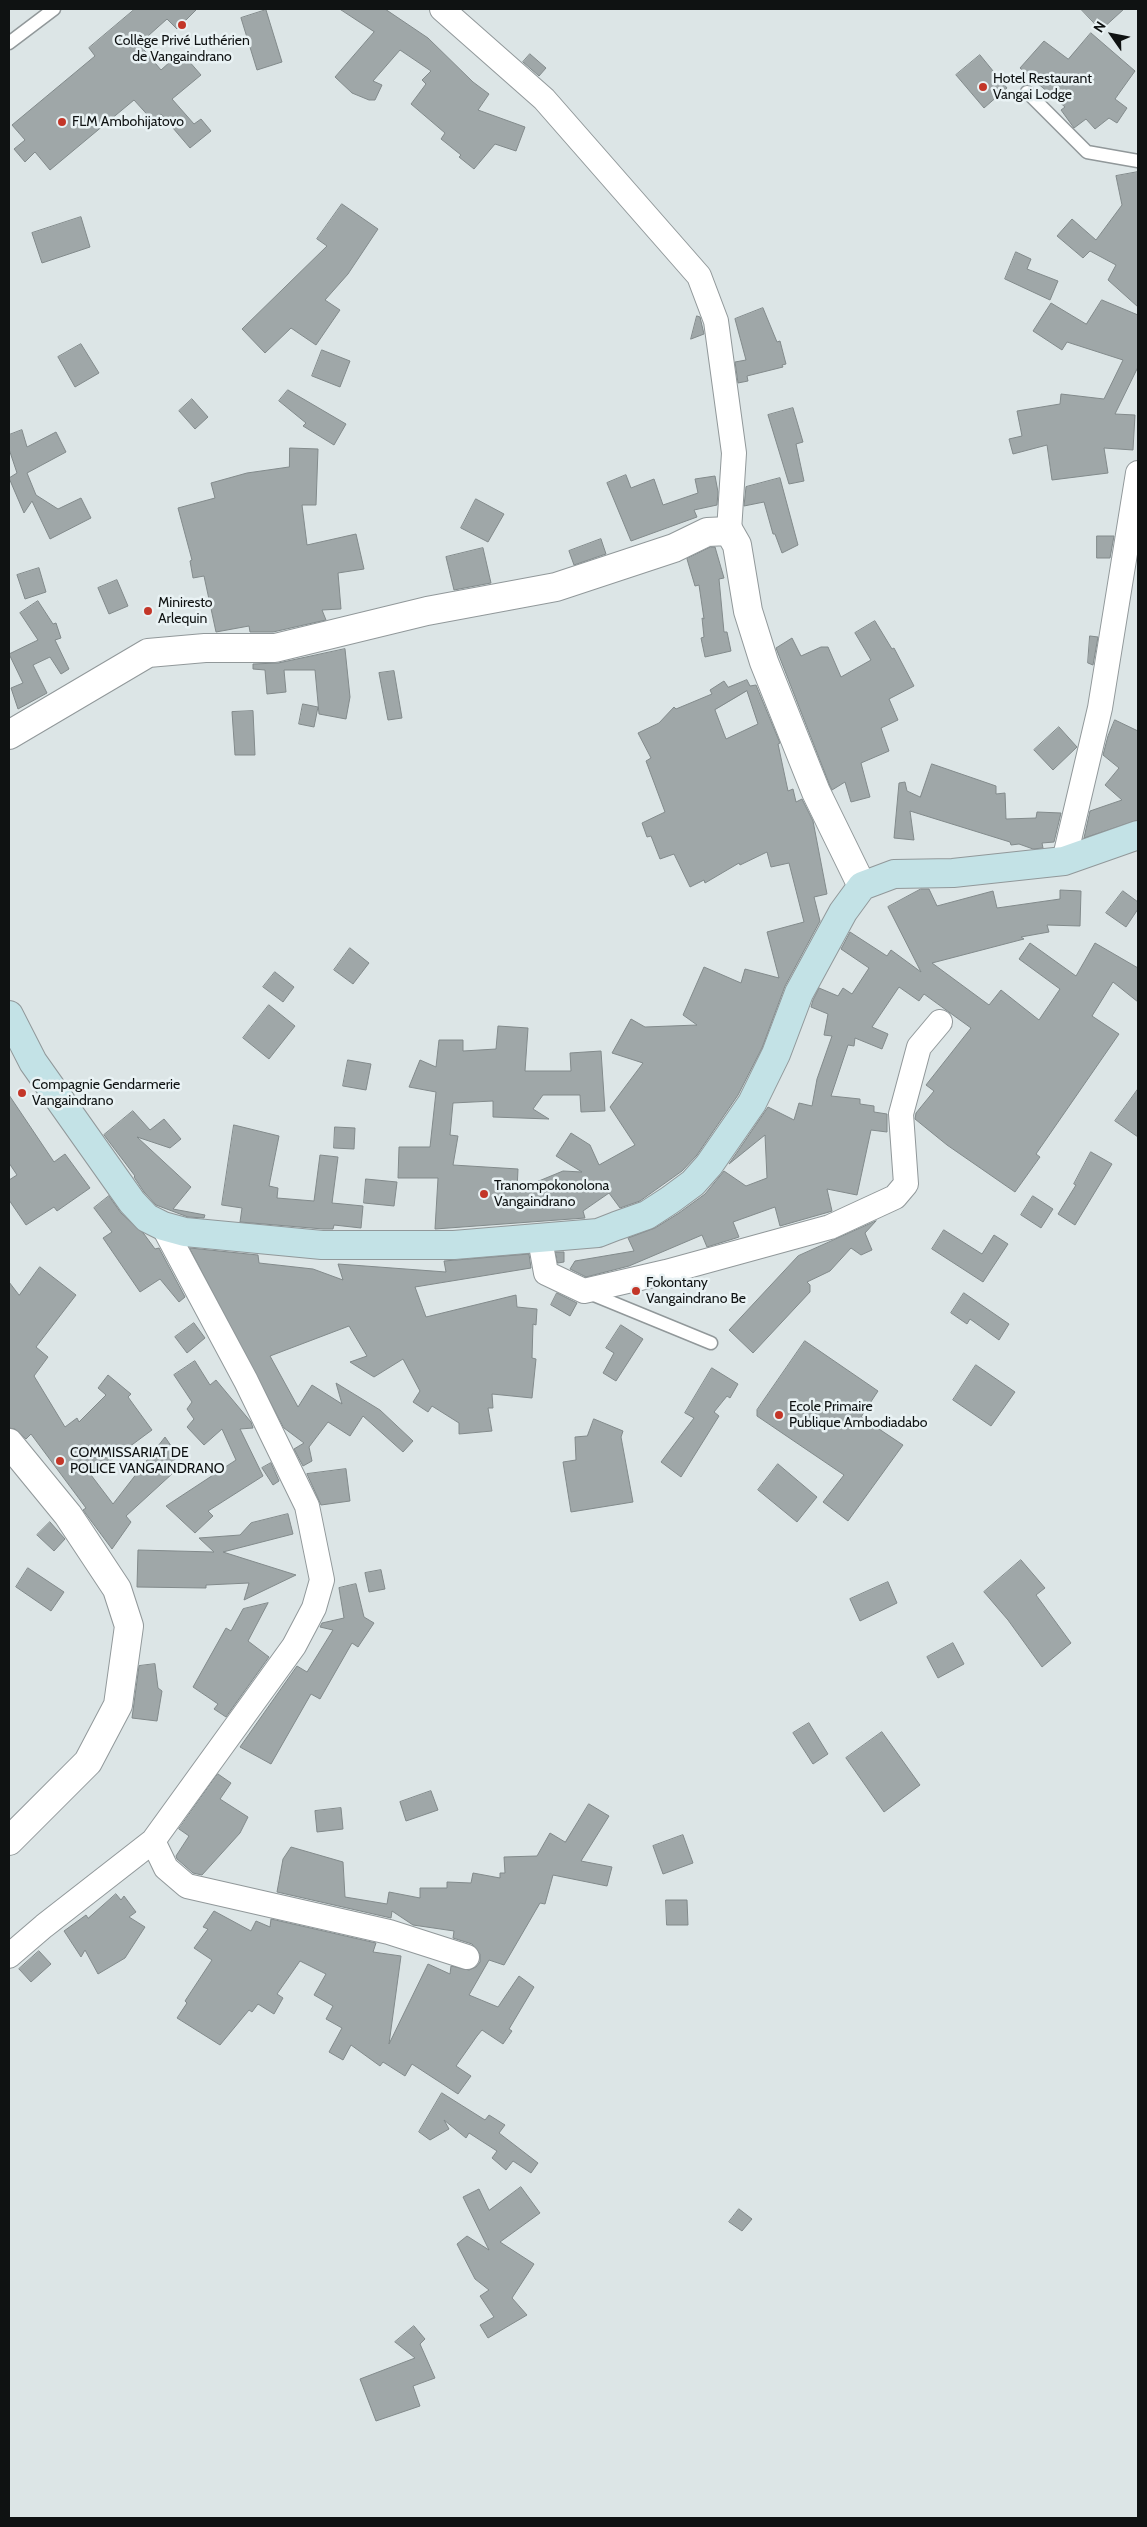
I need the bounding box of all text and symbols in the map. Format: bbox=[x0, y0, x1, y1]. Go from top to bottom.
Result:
north arrow bbox=[1087, 10, 1137, 60]
text: N bbox=[1089, 18, 1110, 36]
marker: Collège Privé Luthérien de Vangaindrano bbox=[176, 19, 188, 31]
place label: Collège Privé Luthérien de Vangaindrano bbox=[114, 33, 250, 65]
place label: Hotel Restaurant Vangai Lodge bbox=[993, 71, 1092, 104]
marker: Hotel Restaurant Vangai Lodge bbox=[977, 81, 989, 93]
place label: FLM Ambohijatovo bbox=[72, 114, 184, 130]
marker: FLM Ambohijatovo bbox=[56, 116, 68, 128]
place label: Miniresto Arlequin bbox=[158, 595, 213, 628]
marker: Miniresto Arlequin bbox=[142, 605, 154, 617]
place label: Compagnie Gendarmerie Vangaindrano bbox=[32, 1077, 180, 1110]
marker: Compagnie Gendarmerie Vangaindrano bbox=[16, 1087, 28, 1099]
place label: Tranompokonolona Vangaindrano bbox=[494, 1178, 609, 1210]
marker: Tranompokonolona Vangaindrano bbox=[478, 1188, 490, 1200]
place label: Fokontany Vangaindrano Be bbox=[646, 1275, 746, 1308]
marker: Fokontany Vangaindrano Be bbox=[630, 1285, 642, 1297]
place label: Ecole Primaire Publique Ambodiadabo bbox=[789, 1399, 928, 1431]
marker: Ecole Primaire Publique Ambodiadabo bbox=[773, 1409, 785, 1421]
place label: COMMISSARIAT DE POLICE VANGAINDRANO bbox=[70, 1445, 225, 1478]
marker: COMMISSARIAT DE POLICE VANGAINDRANO bbox=[54, 1455, 66, 1467]

